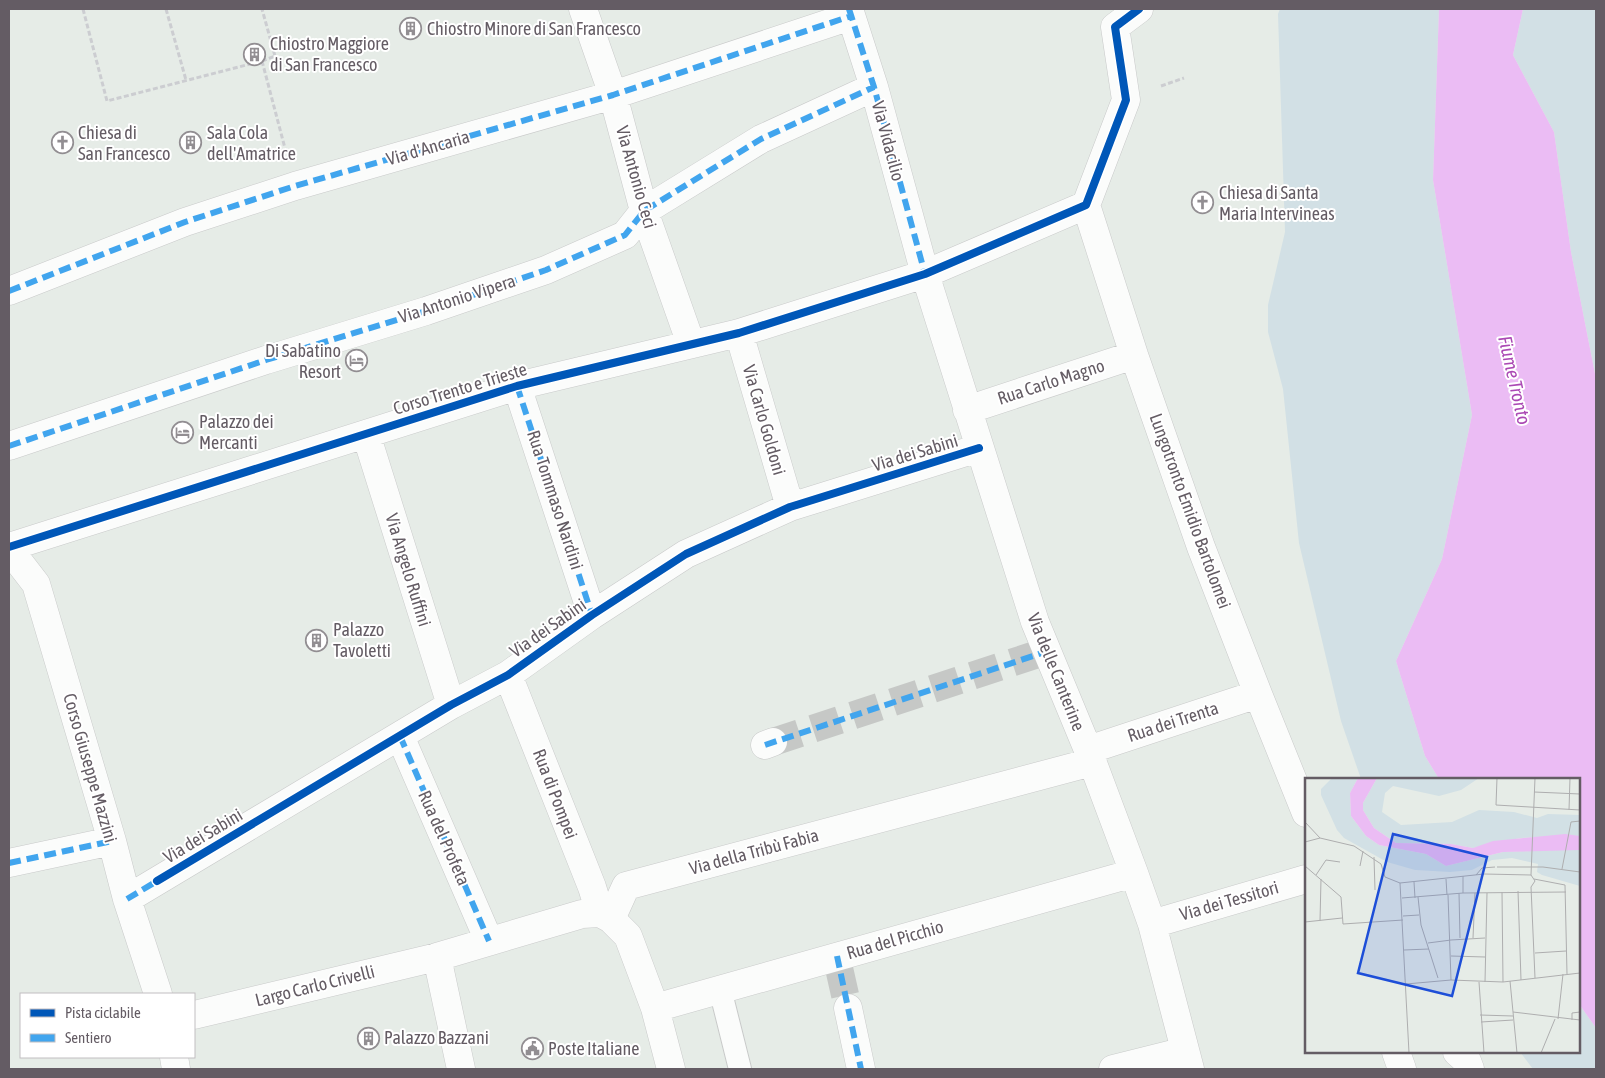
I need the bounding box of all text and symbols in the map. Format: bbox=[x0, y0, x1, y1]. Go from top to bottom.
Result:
building icon: Chiostro Minore di San Francesco bbox=[399, 17, 423, 41]
place label: Chiostro Minore di San Francesco bbox=[427, 18, 641, 39]
place label: Chiostro Maggiore di San Francesco bbox=[270, 33, 389, 75]
building icon: Chiostro Maggiore di San Francesco bbox=[242, 42, 266, 66]
street label: Via Vidacilio bbox=[868, 99, 909, 183]
place label: Chiesa di San Francesco bbox=[78, 122, 170, 164]
place label: Sala Cola dell'Amatrice bbox=[207, 122, 296, 164]
street label: Via Antonio Ceci bbox=[612, 123, 661, 231]
street label: Via d'Ancaria bbox=[384, 126, 472, 169]
church icon: Chiesa di San Francesco bbox=[50, 131, 74, 155]
building icon: Sala Cola dell'Amatrice bbox=[179, 131, 203, 155]
place label: Chiesa di Santa Maria Intervineas bbox=[1219, 182, 1335, 224]
church icon: Chiesa di Santa Maria Intervineas bbox=[1191, 191, 1215, 215]
street label: Via Antonio Vipera bbox=[396, 270, 518, 327]
water label: Fiume Tronto bbox=[1494, 333, 1536, 427]
place label: Di Sabatino Resort bbox=[265, 340, 341, 382]
hotel icon: Di Sabatino Resort bbox=[345, 349, 369, 373]
street label: Rua Carlo Magno bbox=[995, 354, 1107, 409]
street label: Corso Trento e Trieste bbox=[390, 358, 529, 419]
street label: Via Carlo Goldoni bbox=[739, 362, 790, 477]
street label: Lungotronto Emidio Bartolomei bbox=[1145, 410, 1236, 611]
place label: Palazzo dei Mercanti bbox=[199, 411, 274, 453]
hotel icon: Palazzo dei Mercanti bbox=[171, 420, 195, 444]
street label: Rua Tommaso Nardini bbox=[523, 428, 588, 572]
street label: Via dei Sabini bbox=[869, 430, 960, 476]
street label: Via Angelo Ruffini bbox=[381, 511, 436, 629]
street label: Via dei Sabini bbox=[505, 594, 590, 662]
street label: Via delle Canterine bbox=[1023, 610, 1090, 734]
place label: Palazzo Tavoletti bbox=[333, 619, 391, 661]
building icon: Palazzo Tavoletti bbox=[305, 628, 329, 652]
street label: Corso Giuseppe Mazzini bbox=[59, 691, 122, 845]
street label: Rua dei Trenta bbox=[1125, 697, 1221, 746]
street label: Rua di Pompei bbox=[529, 746, 582, 842]
inset map bbox=[1305, 778, 1580, 1053]
street label: Rua del Profeta bbox=[414, 787, 475, 889]
street label: Via dei Sabini bbox=[159, 804, 246, 867]
street label: Via della Tribù Fabia bbox=[687, 824, 821, 879]
street label: Via dei Tessitori bbox=[1177, 876, 1281, 925]
street label: Rua del Picchio bbox=[844, 916, 946, 963]
street label: Largo Carlo Crivelli bbox=[253, 961, 377, 1011]
legend bbox=[20, 993, 195, 1058]
text: Pista ciclabile bbox=[65, 1004, 141, 1021]
building icon: Palazzo Bazzani bbox=[356, 1026, 380, 1050]
place label: Palazzo Bazzani bbox=[384, 1027, 489, 1048]
text: Sentiero bbox=[65, 1029, 111, 1046]
public building icon: Poste Italiane bbox=[520, 1037, 544, 1061]
place label: Poste Italiane bbox=[548, 1038, 639, 1059]

